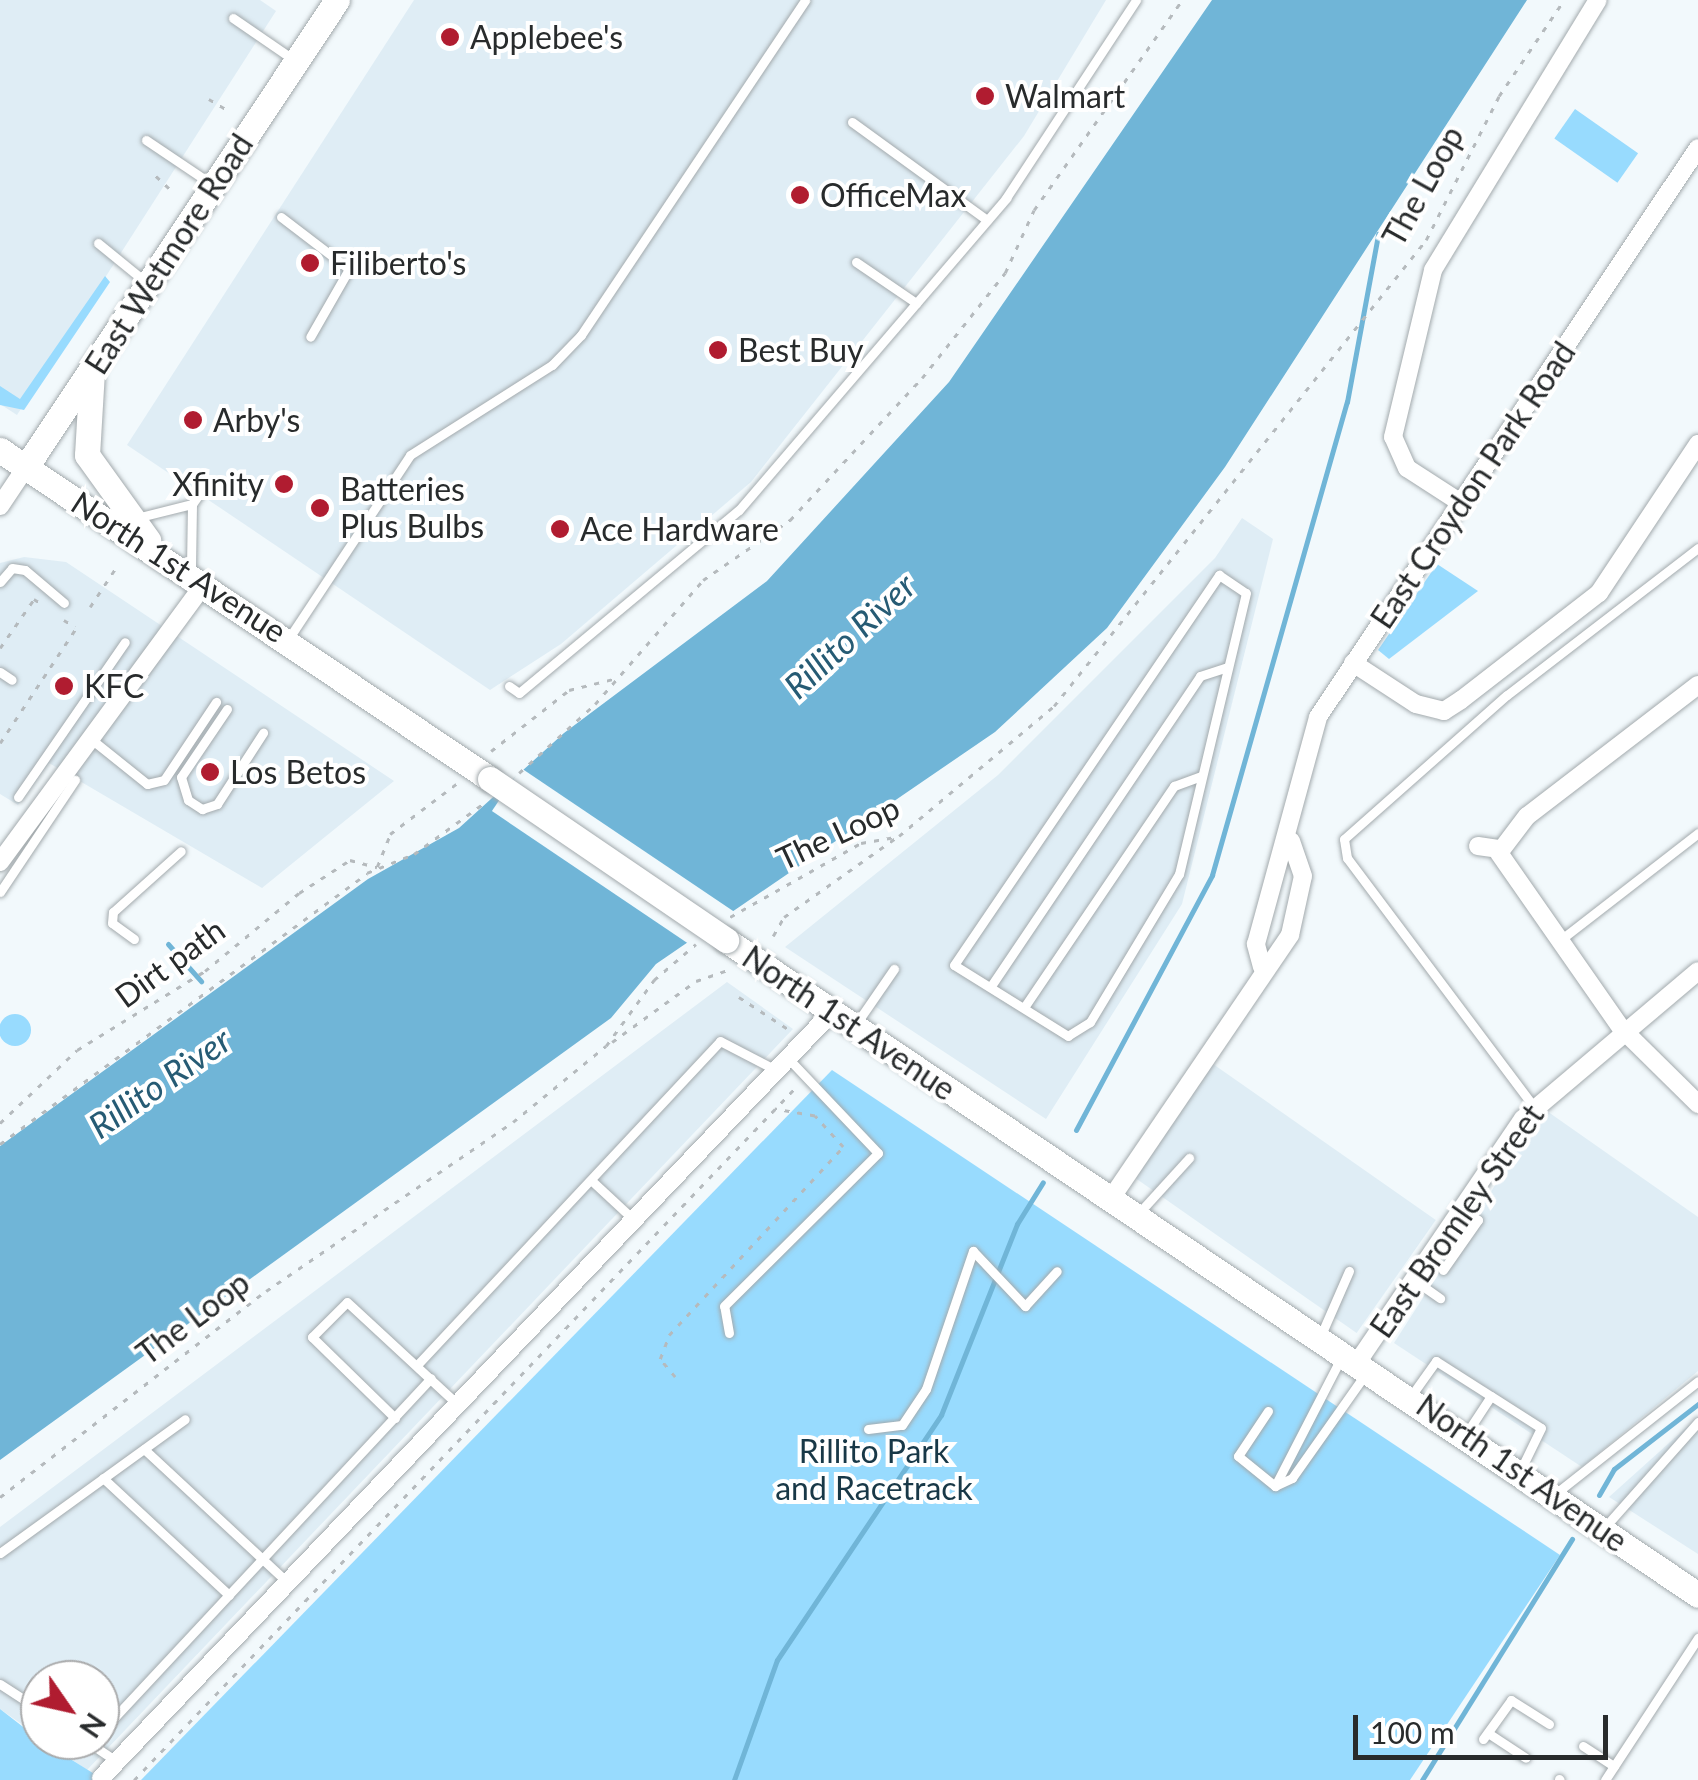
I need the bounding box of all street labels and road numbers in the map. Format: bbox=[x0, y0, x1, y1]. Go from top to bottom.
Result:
street label: The Loop bbox=[1374, 119, 1472, 253]
street label: East Wetmore Road bbox=[77, 127, 261, 381]
street label: East Croydon Park Road bbox=[1363, 334, 1583, 636]
street label: North 1st Avenue bbox=[64, 483, 294, 651]
street label: The Loop bbox=[770, 788, 906, 878]
street label: Dirt path bbox=[108, 910, 232, 1016]
street label: North 1st Avenue bbox=[735, 937, 963, 1109]
street label: East Bromley Street bbox=[1362, 1097, 1552, 1345]
street label: The Loop bbox=[129, 1263, 257, 1373]
street label: North 1st Avenue bbox=[1409, 1386, 1635, 1560]

